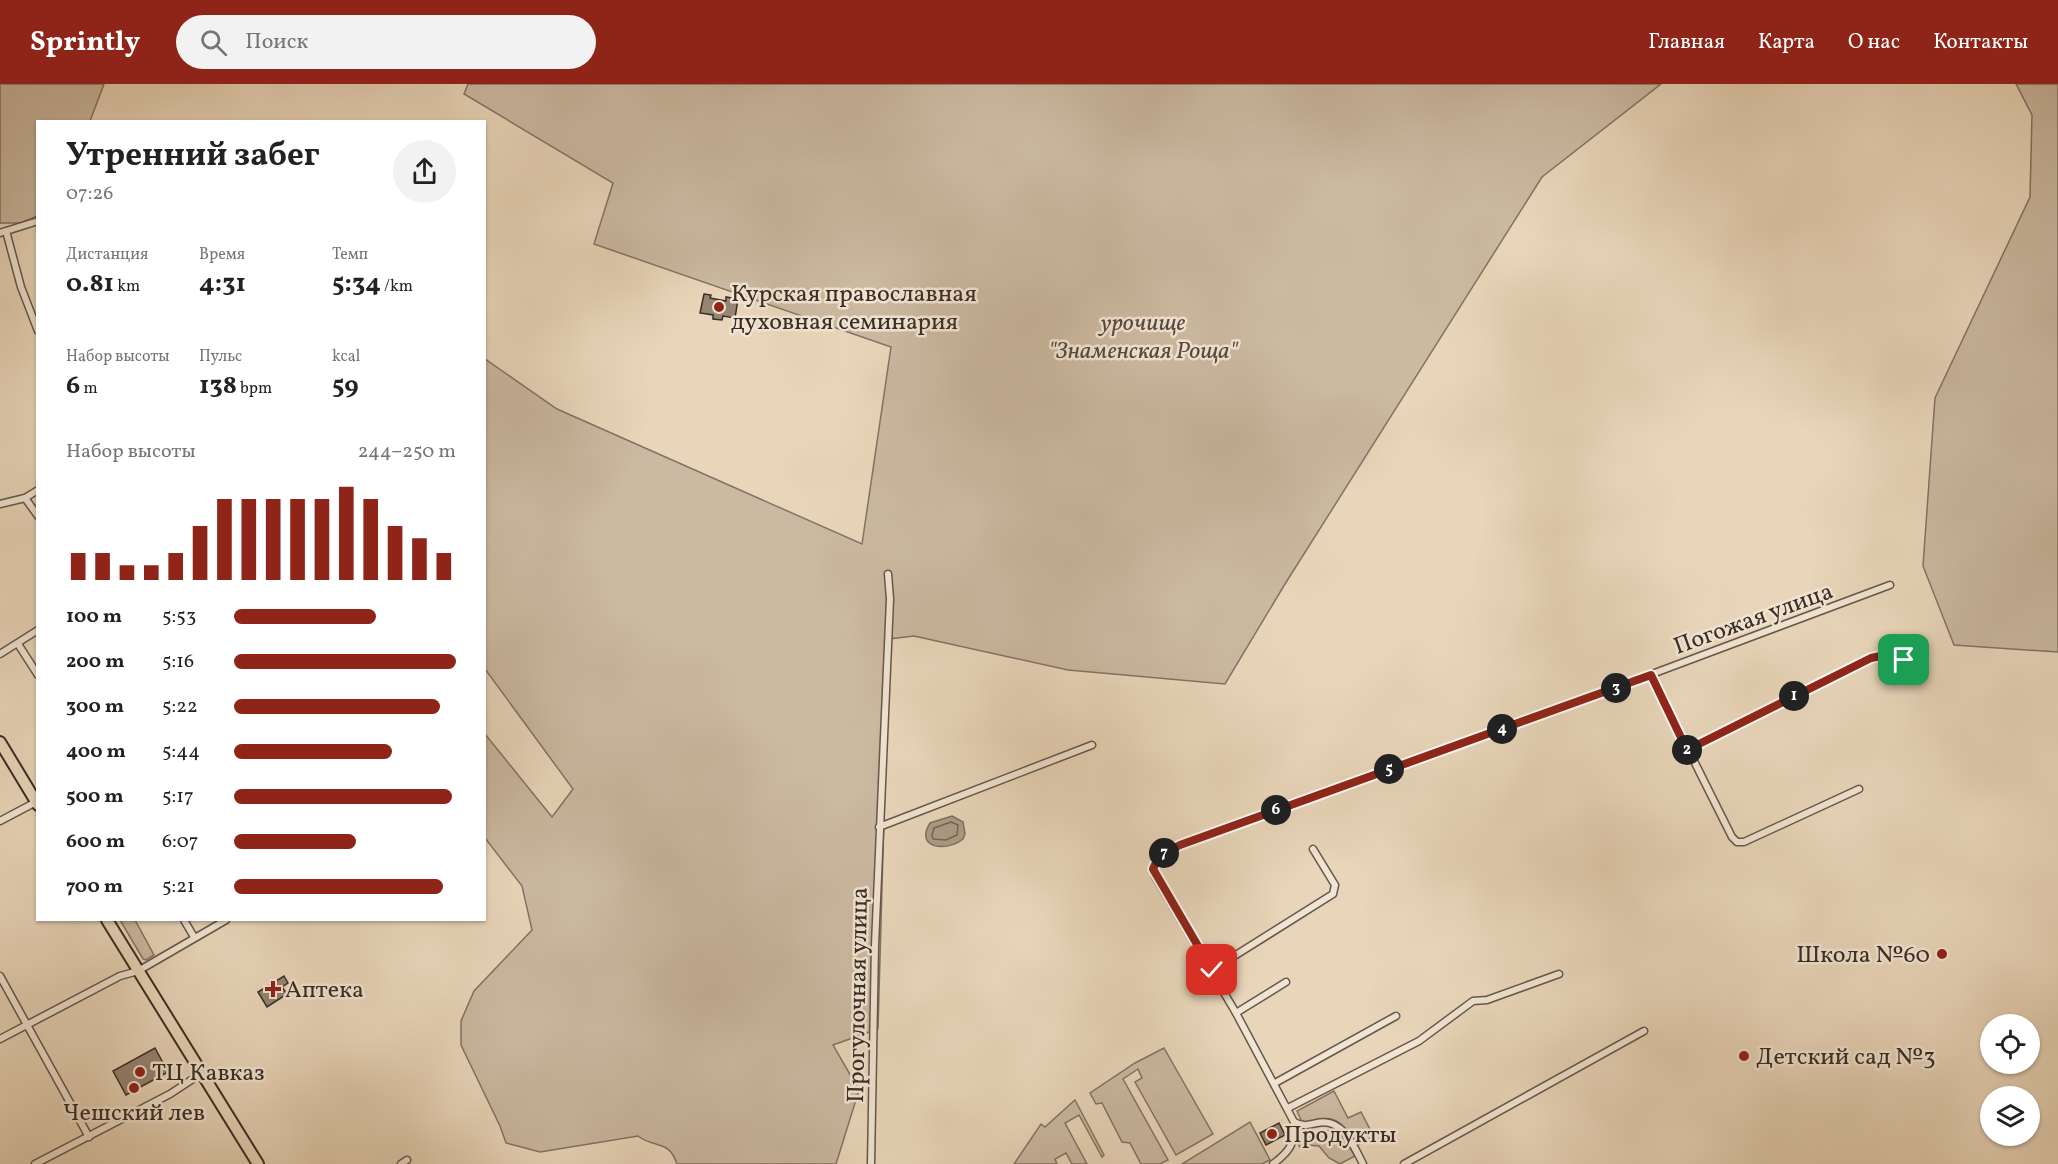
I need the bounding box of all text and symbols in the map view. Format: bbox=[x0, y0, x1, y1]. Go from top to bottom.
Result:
search box bbox=[176, 15, 596, 69]
text: Sprintly bbox=[30, 23, 140, 62]
icon: search bbox=[197, 26, 230, 59]
text: Поиск bbox=[245, 27, 308, 58]
text: Главная bbox=[1648, 28, 1725, 57]
text: Карта bbox=[1758, 28, 1815, 57]
text: О нас bbox=[1848, 28, 1900, 57]
text: Контакты bbox=[1933, 28, 2028, 57]
text: Утренний забег bbox=[66, 134, 320, 180]
button: share bbox=[393, 140, 456, 203]
text: 07:26 bbox=[66, 180, 113, 208]
text: Дистанция bbox=[66, 244, 148, 266]
text: Время bbox=[199, 244, 245, 266]
text: Темп bbox=[332, 244, 368, 266]
text: 0.81 bbox=[66, 266, 114, 302]
text: 4:31 bbox=[199, 266, 246, 302]
text: 5:34 bbox=[332, 266, 381, 302]
text: km bbox=[114, 276, 140, 298]
text: /km bbox=[381, 276, 413, 298]
place label: Курская православная духовная семинария bbox=[731, 278, 977, 340]
marker: Курская православная духовная семинария bbox=[712, 300, 726, 314]
park label: урочище "Знаменская Роща" bbox=[1048, 307, 1239, 369]
text: Набор высоты bbox=[66, 346, 170, 368]
text: Пульс bbox=[199, 346, 242, 368]
text: kcal bbox=[332, 346, 360, 368]
text: 6 bbox=[66, 368, 80, 404]
text: 138 bbox=[199, 368, 237, 404]
text: 59 bbox=[332, 368, 359, 404]
text: m bbox=[80, 378, 98, 400]
text: bpm bbox=[237, 378, 272, 400]
text: Набор высоты bbox=[66, 438, 196, 466]
text: 244–250 m bbox=[358, 438, 456, 466]
street label: Погожая улица bbox=[1669, 575, 1838, 665]
text: 100 m bbox=[66, 603, 122, 631]
text: 5:53 bbox=[162, 603, 196, 631]
pin bbox=[1878, 634, 1929, 685]
icon: arrive bbox=[1887, 643, 1920, 676]
text: 200 m bbox=[66, 648, 124, 676]
text: 5:16 bbox=[162, 648, 194, 676]
pin: 3 bbox=[1601, 673, 1631, 703]
text: 3 bbox=[1612, 677, 1620, 699]
pin: 1 bbox=[1779, 681, 1809, 711]
text: 1 bbox=[1791, 685, 1797, 707]
text: 300 m bbox=[66, 693, 124, 721]
text: 5:22 bbox=[162, 693, 198, 721]
pin: 4 bbox=[1487, 714, 1517, 744]
text: 4 bbox=[1497, 718, 1507, 740]
pin: 2 bbox=[1672, 735, 1702, 765]
text: 400 m bbox=[66, 738, 126, 766]
text: 5:44 bbox=[162, 738, 200, 766]
text: 2 bbox=[1683, 739, 1691, 761]
pin: 5 bbox=[1374, 754, 1404, 784]
text: 5 bbox=[1385, 758, 1393, 780]
text: 500 m bbox=[66, 783, 124, 811]
text: 5:17 bbox=[162, 783, 194, 811]
pin: 6 bbox=[1261, 795, 1291, 825]
text: 6 bbox=[1272, 799, 1280, 821]
text: 600 m bbox=[66, 828, 125, 856]
text: 6:07 bbox=[162, 828, 199, 856]
pin: 7 bbox=[1149, 838, 1179, 868]
text: 7 bbox=[1160, 842, 1168, 864]
text: 700 m bbox=[66, 873, 123, 901]
text: 5:21 bbox=[162, 873, 195, 901]
street label: Прогулочная улица bbox=[840, 887, 878, 1103]
place label: Школа №60 bbox=[1796, 939, 1930, 973]
pin bbox=[1186, 944, 1237, 995]
marker: Школа №60 bbox=[1935, 947, 1949, 961]
icon: check bbox=[1195, 953, 1228, 986]
place label: Аптека bbox=[285, 974, 364, 1008]
marker: Аптека bbox=[266, 982, 280, 996]
map controls bbox=[1980, 1014, 2040, 1146]
button: locate bbox=[1980, 1014, 2040, 1074]
place label: Детский сад №3 bbox=[1756, 1041, 1936, 1075]
marker: Детский сад №3 bbox=[1737, 1049, 1751, 1063]
place label: ТЦ Кавказ bbox=[152, 1057, 265, 1091]
marker: ТЦ Кавказ bbox=[133, 1065, 147, 1079]
marker: Чешский лев bbox=[127, 1081, 141, 1095]
button: layers bbox=[1980, 1086, 2040, 1146]
place label: Чешский лев bbox=[63, 1097, 205, 1131]
place label: Продукты bbox=[1284, 1119, 1396, 1153]
marker: Продукты bbox=[1265, 1127, 1279, 1141]

